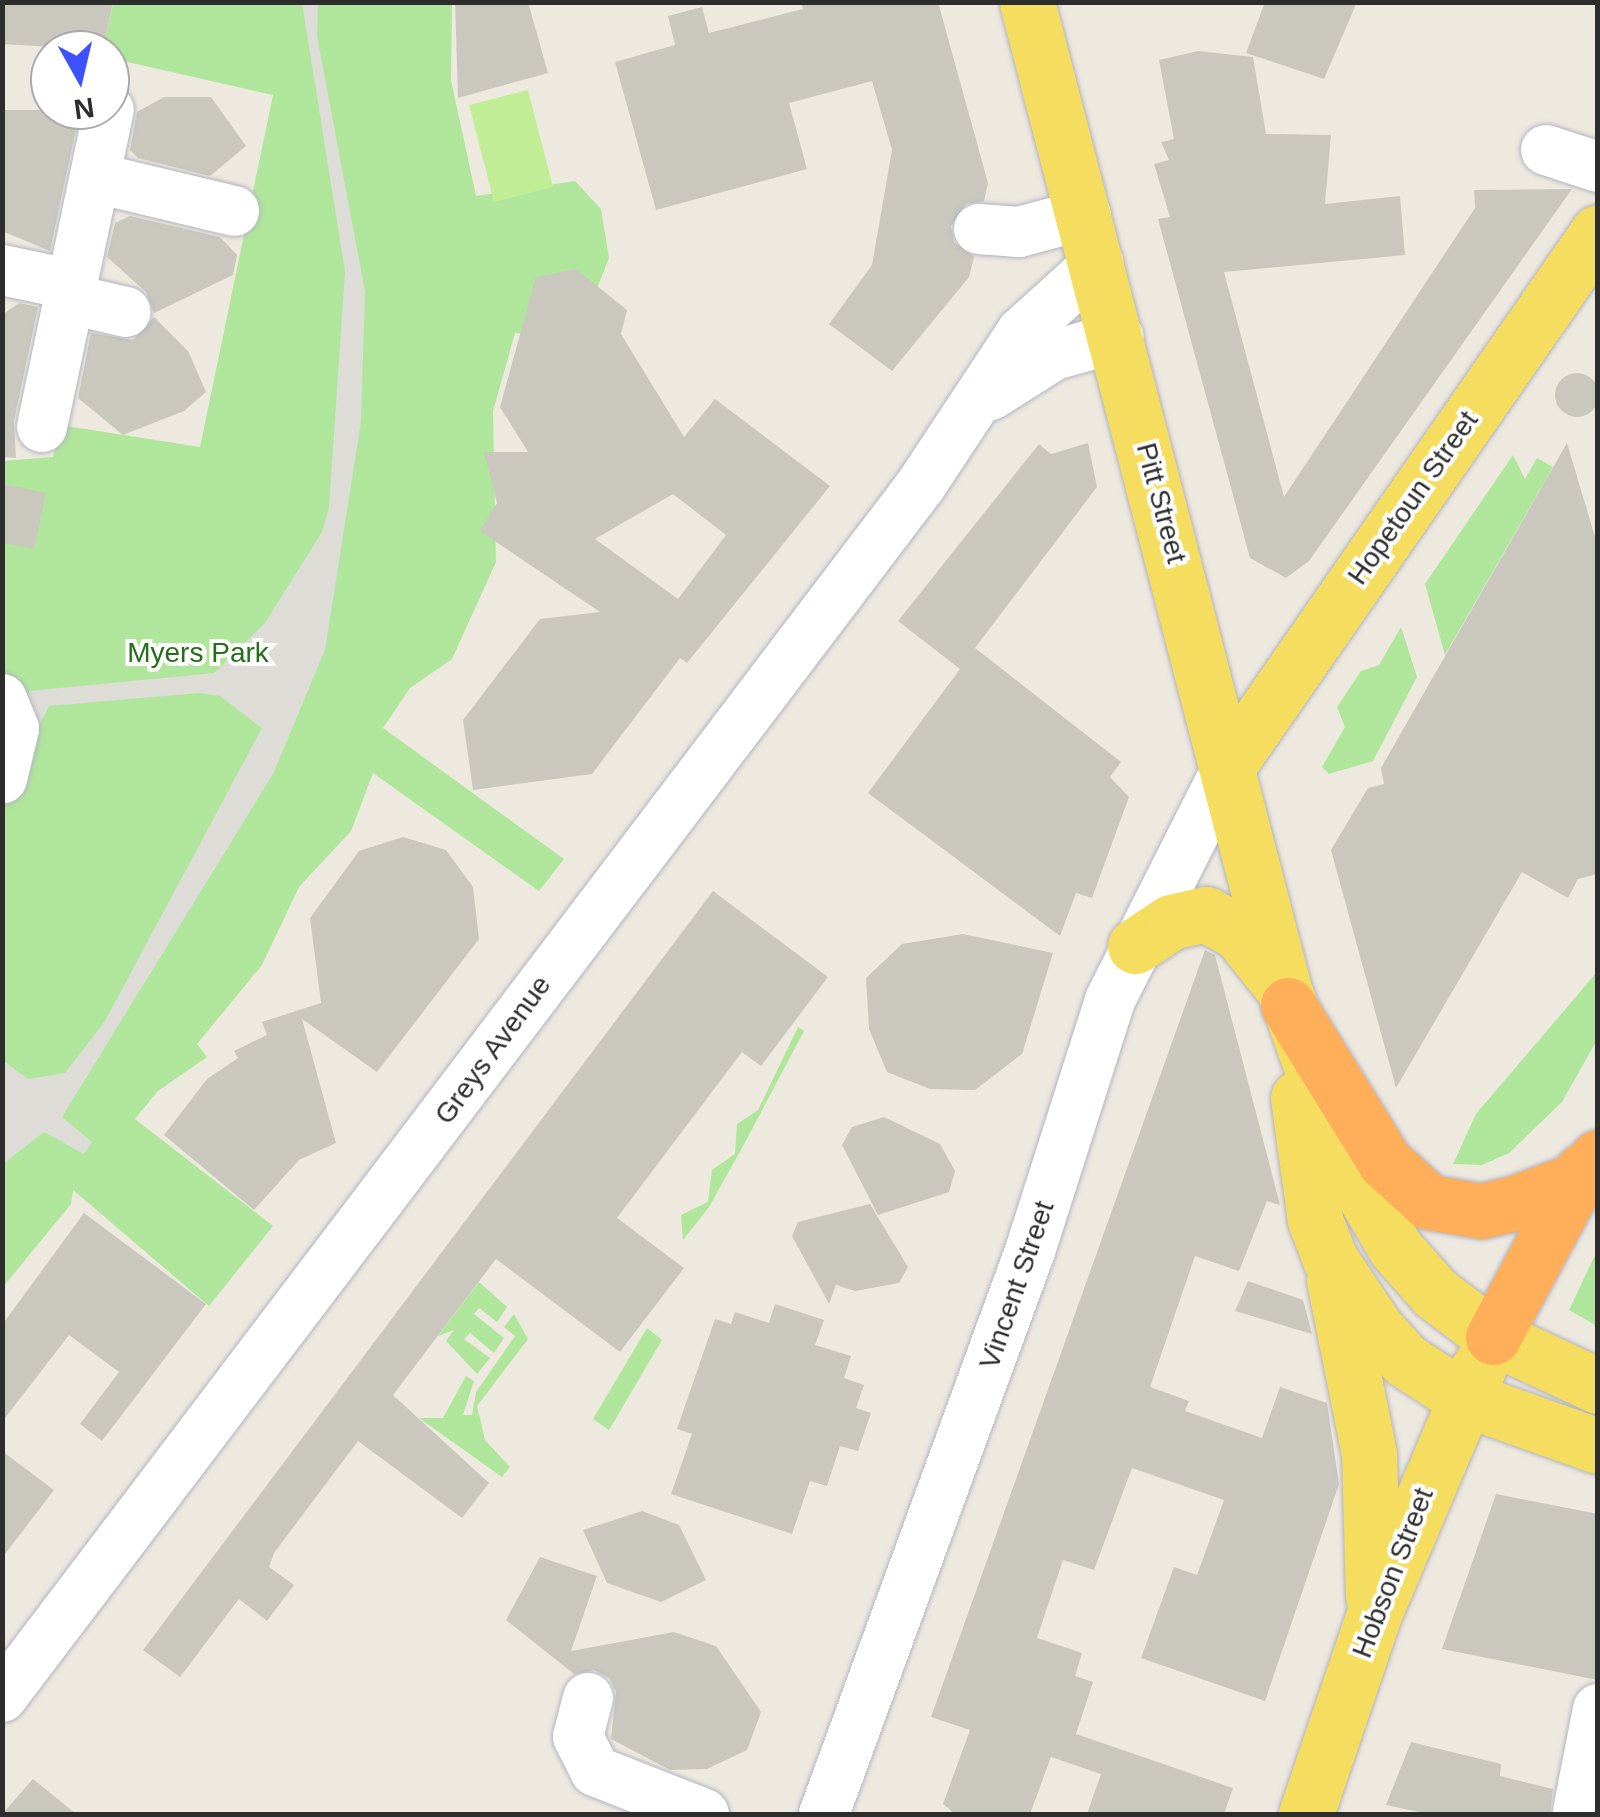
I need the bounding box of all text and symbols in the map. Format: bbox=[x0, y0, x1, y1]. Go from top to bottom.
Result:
north arrow bbox=[30, 30, 130, 130]
text: N bbox=[72, 91, 96, 125]
street label: Hopetoun Street bbox=[1341, 405, 1485, 591]
street label: Pitt Street bbox=[1129, 439, 1193, 567]
park label: Myers Park bbox=[127, 636, 269, 670]
street label: Greys Avenue bbox=[427, 969, 559, 1131]
street label: Vincent Street bbox=[973, 1197, 1061, 1373]
street label: Hobson Street bbox=[1345, 1483, 1441, 1663]

